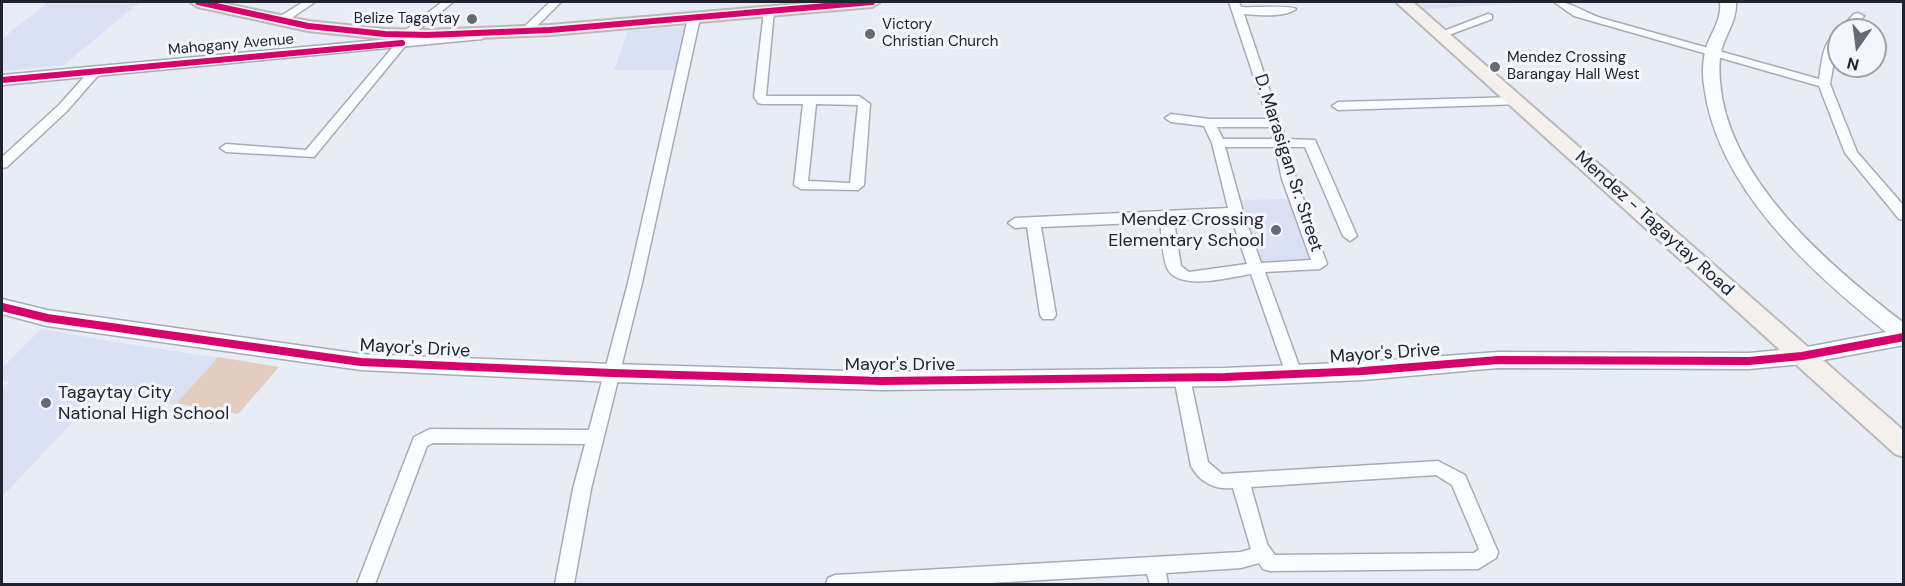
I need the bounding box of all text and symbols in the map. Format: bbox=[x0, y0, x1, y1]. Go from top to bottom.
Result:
place label: Belize Tagaytay bbox=[354, 10, 460, 28]
marker: Belize Tagaytay bbox=[465, 12, 479, 26]
place label: Victory Christian Church bbox=[882, 16, 998, 51]
north arrow bbox=[1827, 18, 1887, 78]
marker: Victory Christian Church bbox=[863, 27, 877, 41]
street label: Mahogany Avenue bbox=[167, 31, 295, 59]
place label: Mendez Crossing Barangay Hall West bbox=[1507, 49, 1640, 84]
text: N bbox=[1845, 52, 1861, 76]
marker: Mendez Crossing Barangay Hall West bbox=[1488, 60, 1502, 74]
street label: D. Marasigan Sr. Street bbox=[1249, 71, 1327, 255]
street label: Mendez - Tagaytay Road bbox=[1570, 147, 1738, 301]
place label: Mendez Crossing Elementary School bbox=[1108, 209, 1264, 252]
marker: Mendez Crossing Elementary School bbox=[1269, 223, 1283, 237]
street label: Mayor's Drive bbox=[359, 335, 471, 363]
street label: Mayor's Drive bbox=[1329, 339, 1441, 369]
street label: Mayor's Drive bbox=[845, 354, 955, 376]
place label: Tagaytay City National High School bbox=[58, 382, 229, 424]
marker: Tagaytay City National High School bbox=[39, 396, 53, 410]

